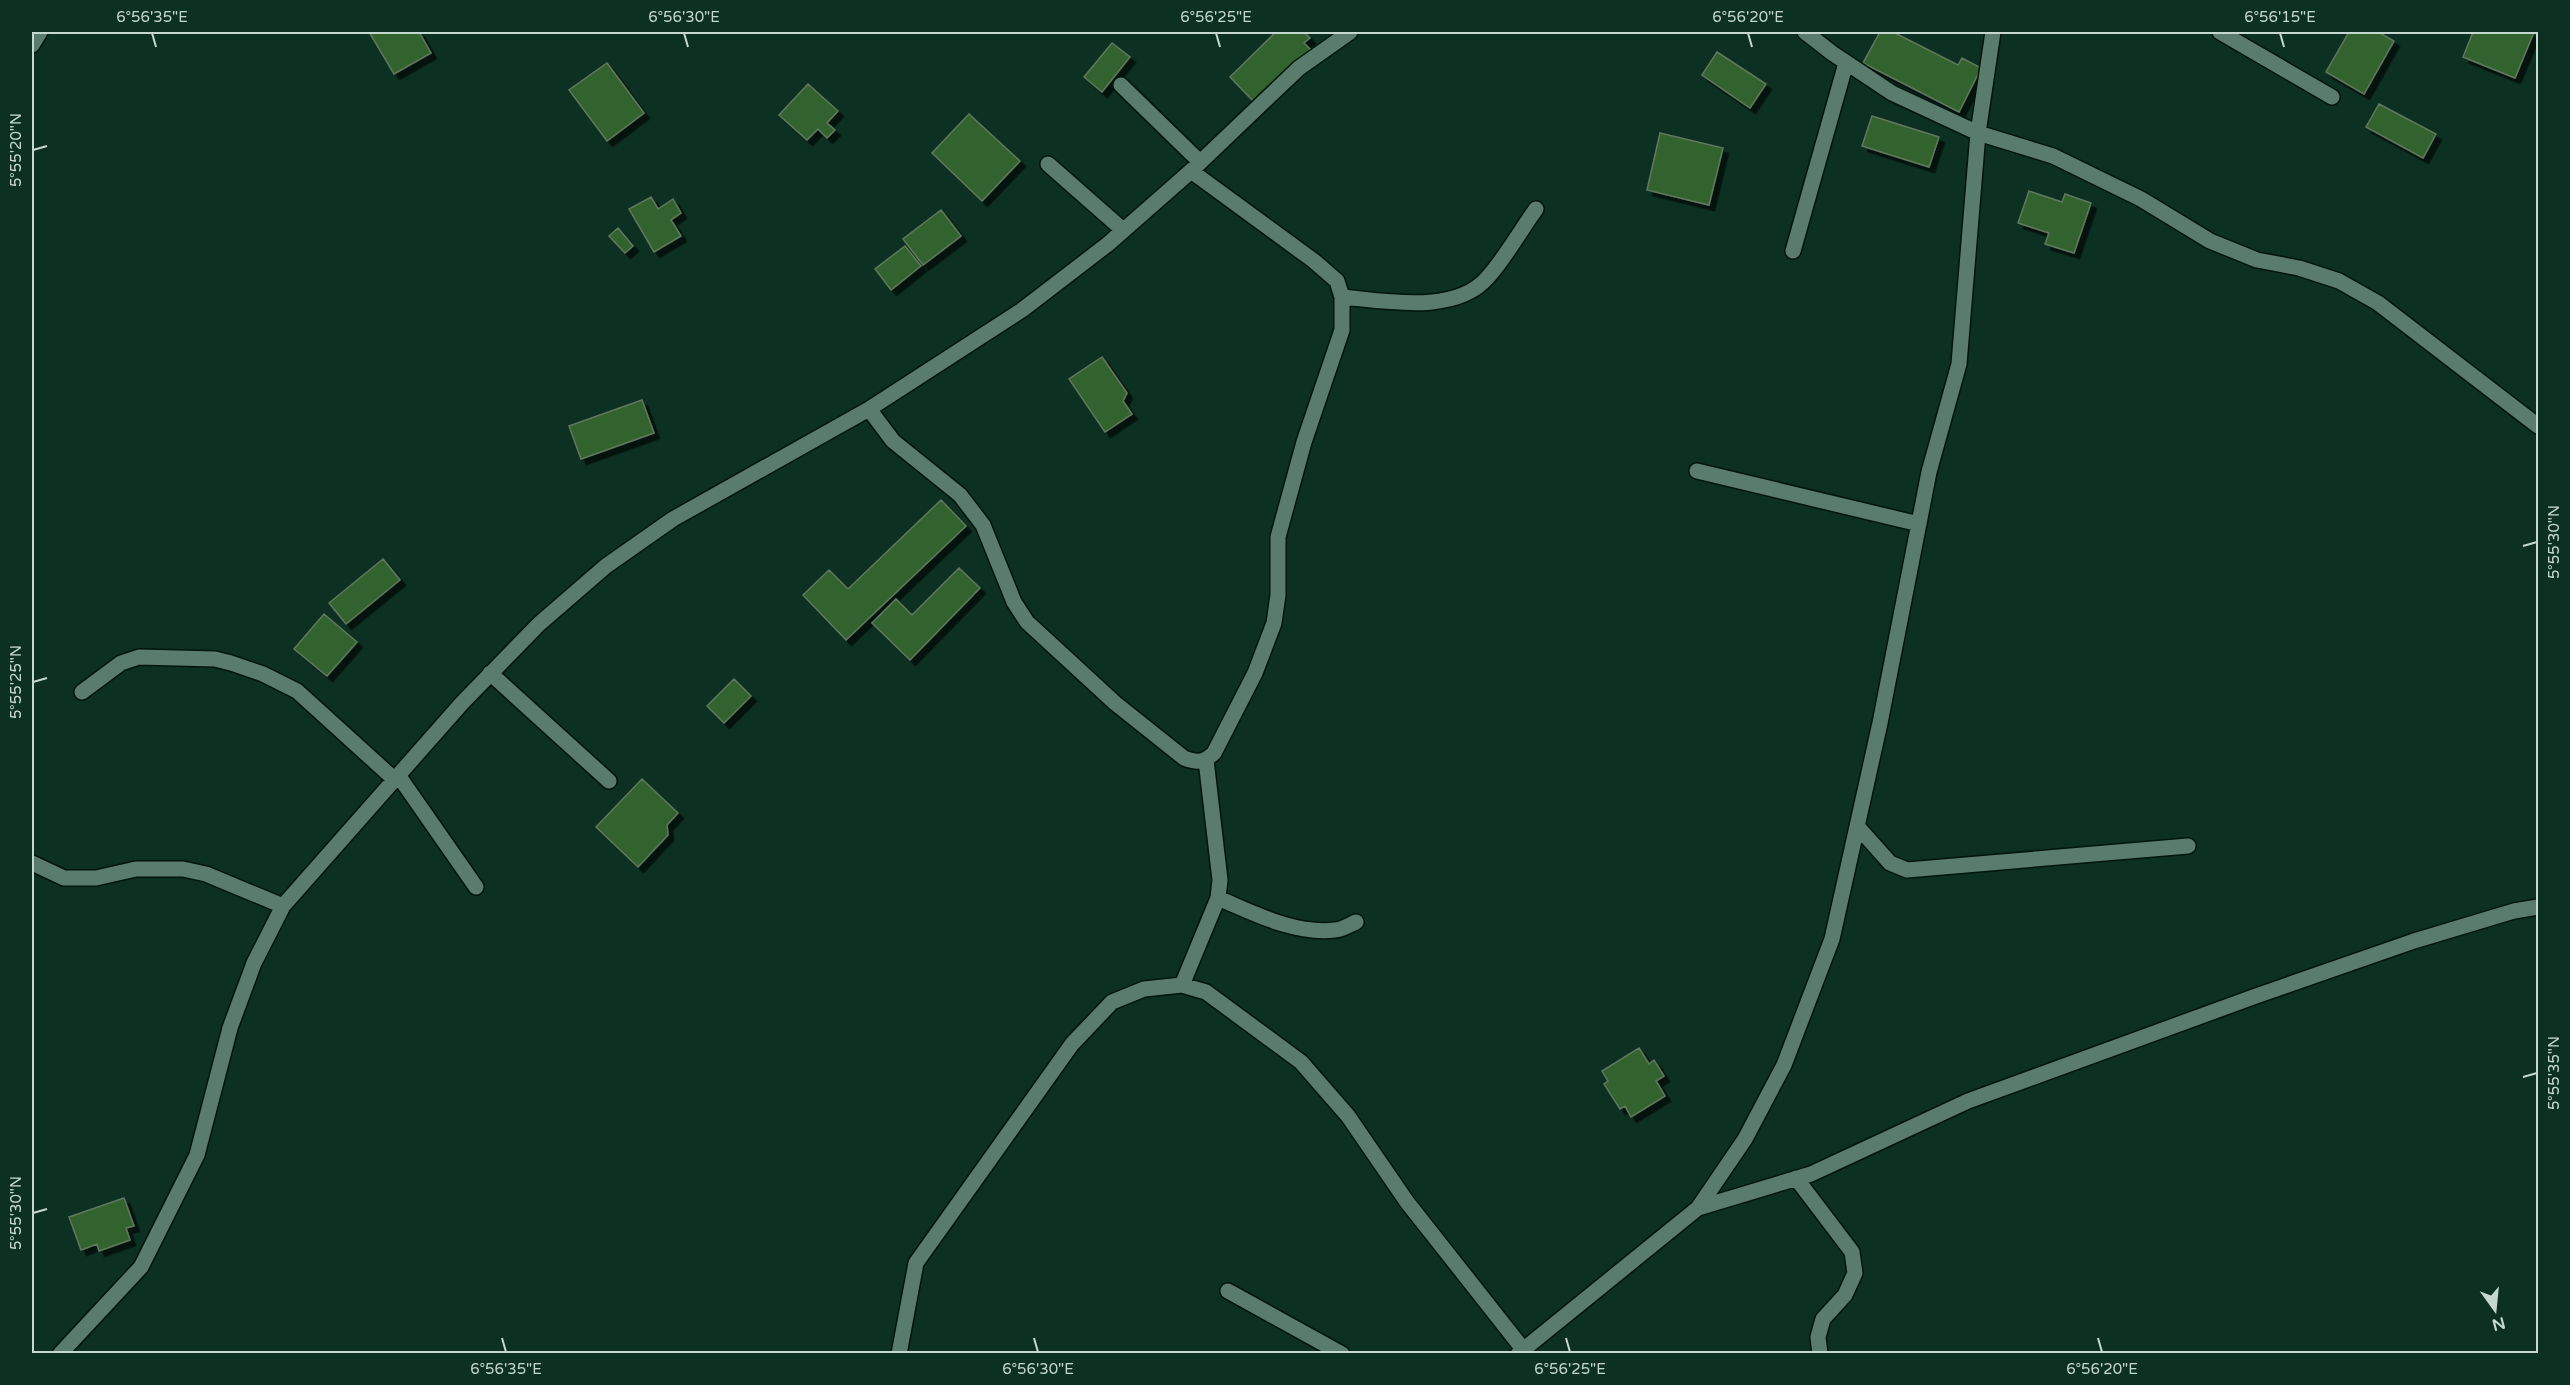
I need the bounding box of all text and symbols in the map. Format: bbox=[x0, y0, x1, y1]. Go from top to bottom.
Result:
text: 6°56'35"E bbox=[116, 8, 188, 26]
text: 6°56'30"E bbox=[648, 8, 720, 26]
text: 6°56'25"E bbox=[1180, 8, 1252, 26]
text: 6°56'20"E bbox=[1712, 8, 1784, 26]
text: 6°56'15"E bbox=[2244, 8, 2316, 26]
text: 5°55'20"N bbox=[7, 113, 25, 187]
text: 5°55'30"N bbox=[2545, 505, 2563, 579]
text: 5°55'25"N bbox=[7, 645, 25, 719]
text: 5°55'35"N bbox=[2545, 1036, 2563, 1110]
text: 5°55'30"N bbox=[7, 1176, 25, 1250]
north arrow bbox=[2465, 1280, 2525, 1340]
text: N bbox=[2490, 1312, 2507, 1335]
text: 6°56'35"E bbox=[470, 1360, 542, 1378]
text: 6°56'30"E bbox=[1002, 1360, 1074, 1378]
text: 6°56'25"E bbox=[1534, 1360, 1606, 1378]
text: 6°56'20"E bbox=[2066, 1360, 2138, 1378]

